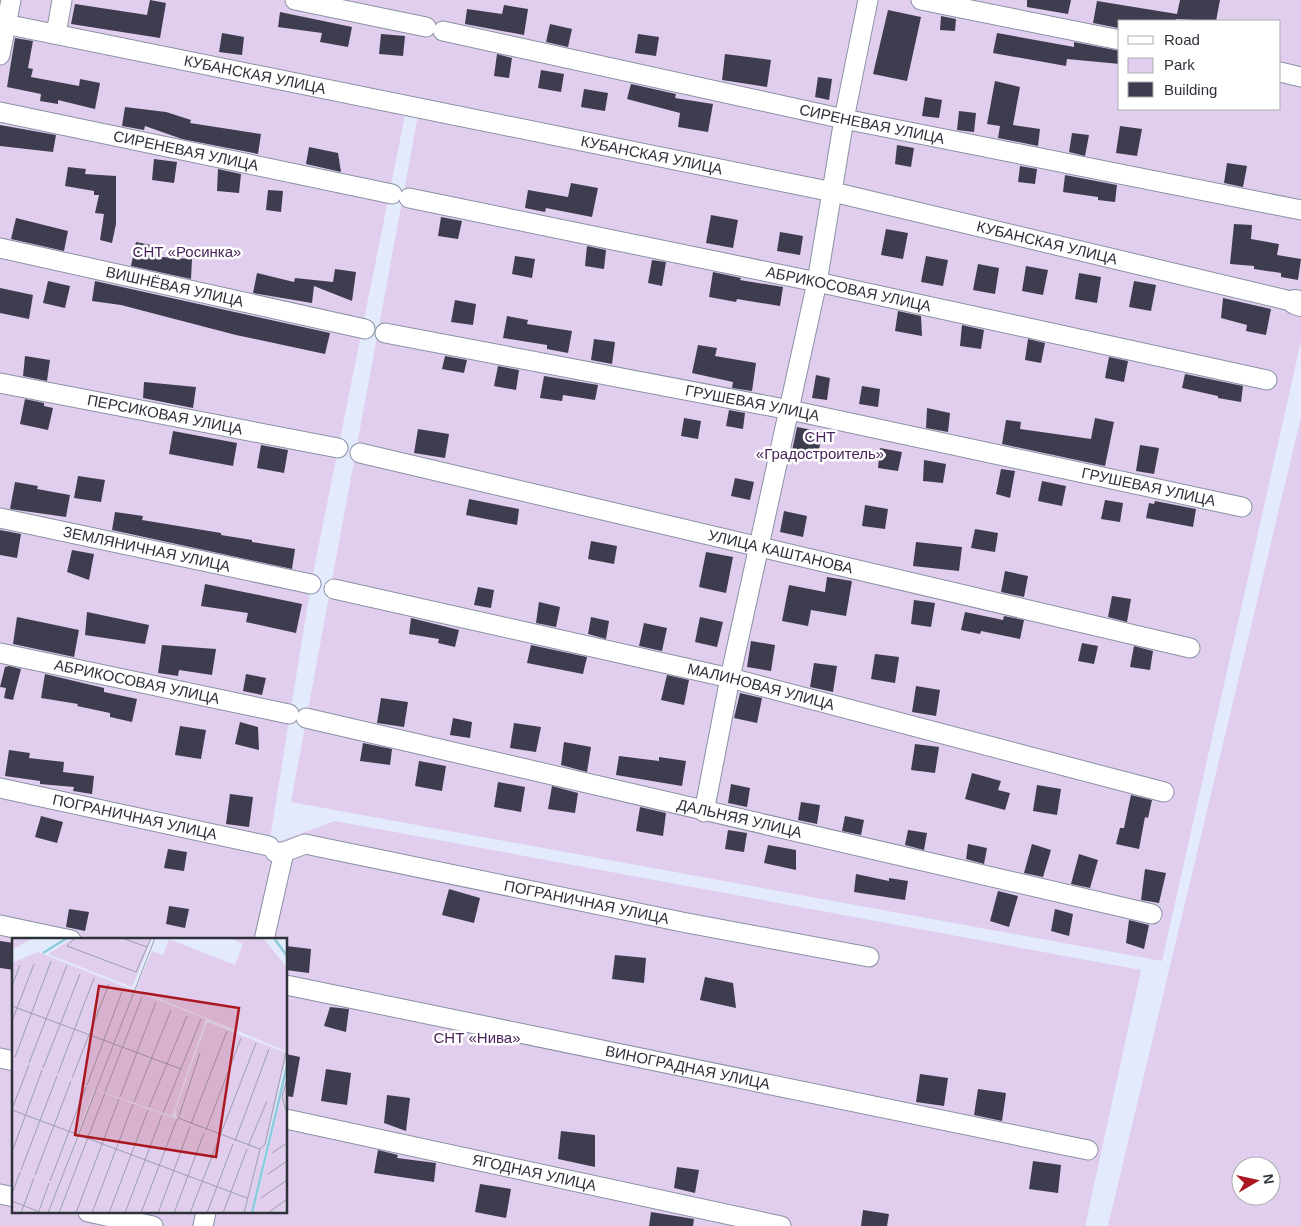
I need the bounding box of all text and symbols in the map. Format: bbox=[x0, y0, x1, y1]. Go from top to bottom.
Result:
legend bbox=[1118, 20, 1281, 110]
text: Road bbox=[1164, 31, 1200, 48]
street label: КУБАНСКАЯ УЛИЦА bbox=[183, 52, 327, 97]
text: Park bbox=[1164, 56, 1195, 73]
text: Building bbox=[1164, 81, 1217, 98]
street label: СИРЕНЕВАЯ УЛИЦА bbox=[798, 100, 946, 147]
street label: СИРЕНЕВАЯ УЛИЦА bbox=[112, 127, 260, 174]
street label: КУБАНСКАЯ УЛИЦА bbox=[579, 132, 724, 177]
street label: КУБАНСКАЯ УЛИЦА bbox=[975, 218, 1119, 267]
park label: СНТ «Росинка» bbox=[133, 243, 241, 260]
street label: ВИШНЁВАЯ УЛИЦА bbox=[104, 263, 245, 310]
street label: АБРИКОСОВАЯ УЛИЦА bbox=[765, 263, 933, 315]
street label: ГРУШЕВАЯ УЛИЦА bbox=[684, 381, 821, 424]
street label: ПЕРСИКОВАЯ УЛИЦА bbox=[86, 391, 244, 437]
park label: СНТ «Градостроитель» bbox=[756, 428, 884, 462]
street label: ГРУШЕВАЯ УЛИЦА bbox=[1080, 464, 1217, 509]
street label: ЗЕМЛЯНИЧНАЯ УЛИЦА bbox=[62, 523, 232, 575]
street label: УЛИЦА КАШТАНОВА bbox=[707, 526, 855, 577]
street label: АБРИКОСОВАЯ УЛИЦА bbox=[53, 656, 221, 707]
street label: МАЛИНОВАЯ УЛИЦА bbox=[686, 660, 837, 713]
street label: ПОГРАНИЧНАЯ УЛИЦА bbox=[51, 791, 219, 843]
street label: ДАЛЬНЯЯ УЛИЦА bbox=[676, 795, 804, 841]
street label: ПОГРАНИЧНАЯ УЛИЦА bbox=[503, 876, 671, 927]
inset map bbox=[12, 938, 288, 1214]
park label: СНТ «Нива» bbox=[433, 1029, 521, 1046]
street label: ВИНОГРАДНАЯ УЛИЦА bbox=[604, 1042, 772, 1092]
street label: ЯГОДНАЯ УЛИЦА bbox=[471, 1151, 598, 1194]
north arrow bbox=[1231, 1156, 1281, 1206]
text: N bbox=[1260, 1173, 1278, 1185]

